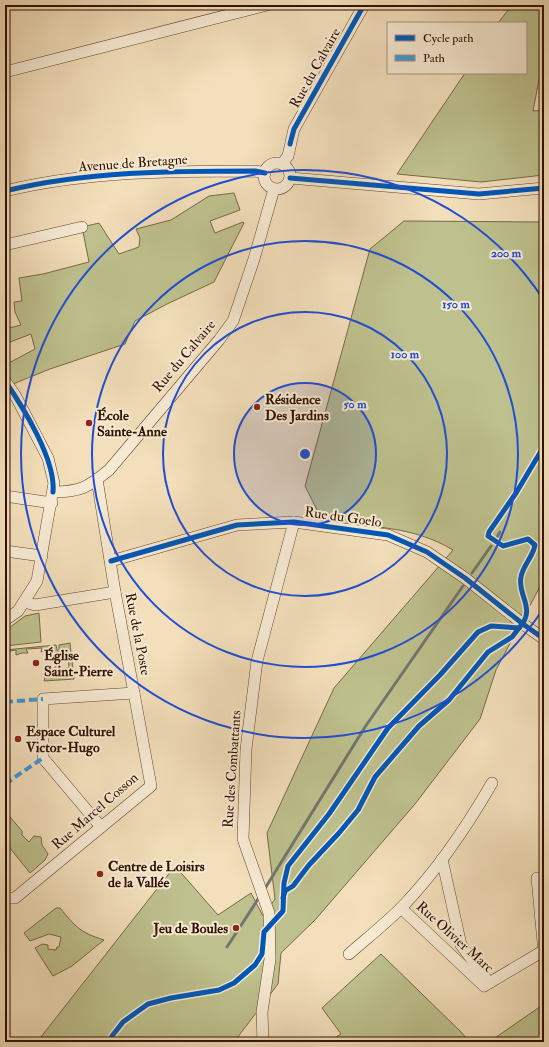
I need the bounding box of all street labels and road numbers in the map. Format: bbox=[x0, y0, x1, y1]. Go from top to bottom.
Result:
street label: Rue du Calvaire bbox=[286, 25, 344, 111]
street label: Avenue de Bretagne bbox=[77, 151, 188, 175]
street label: Rue du Calvaire bbox=[149, 316, 219, 396]
street label: Rue du Goelo bbox=[303, 503, 383, 531]
street label: Rue de la Poste bbox=[122, 591, 154, 677]
street label: Rue des Combattants bbox=[219, 709, 245, 829]
street label: Rue Marcel Cosson bbox=[48, 769, 142, 853]
street label: Rue Olivier Marc bbox=[413, 898, 497, 976]

